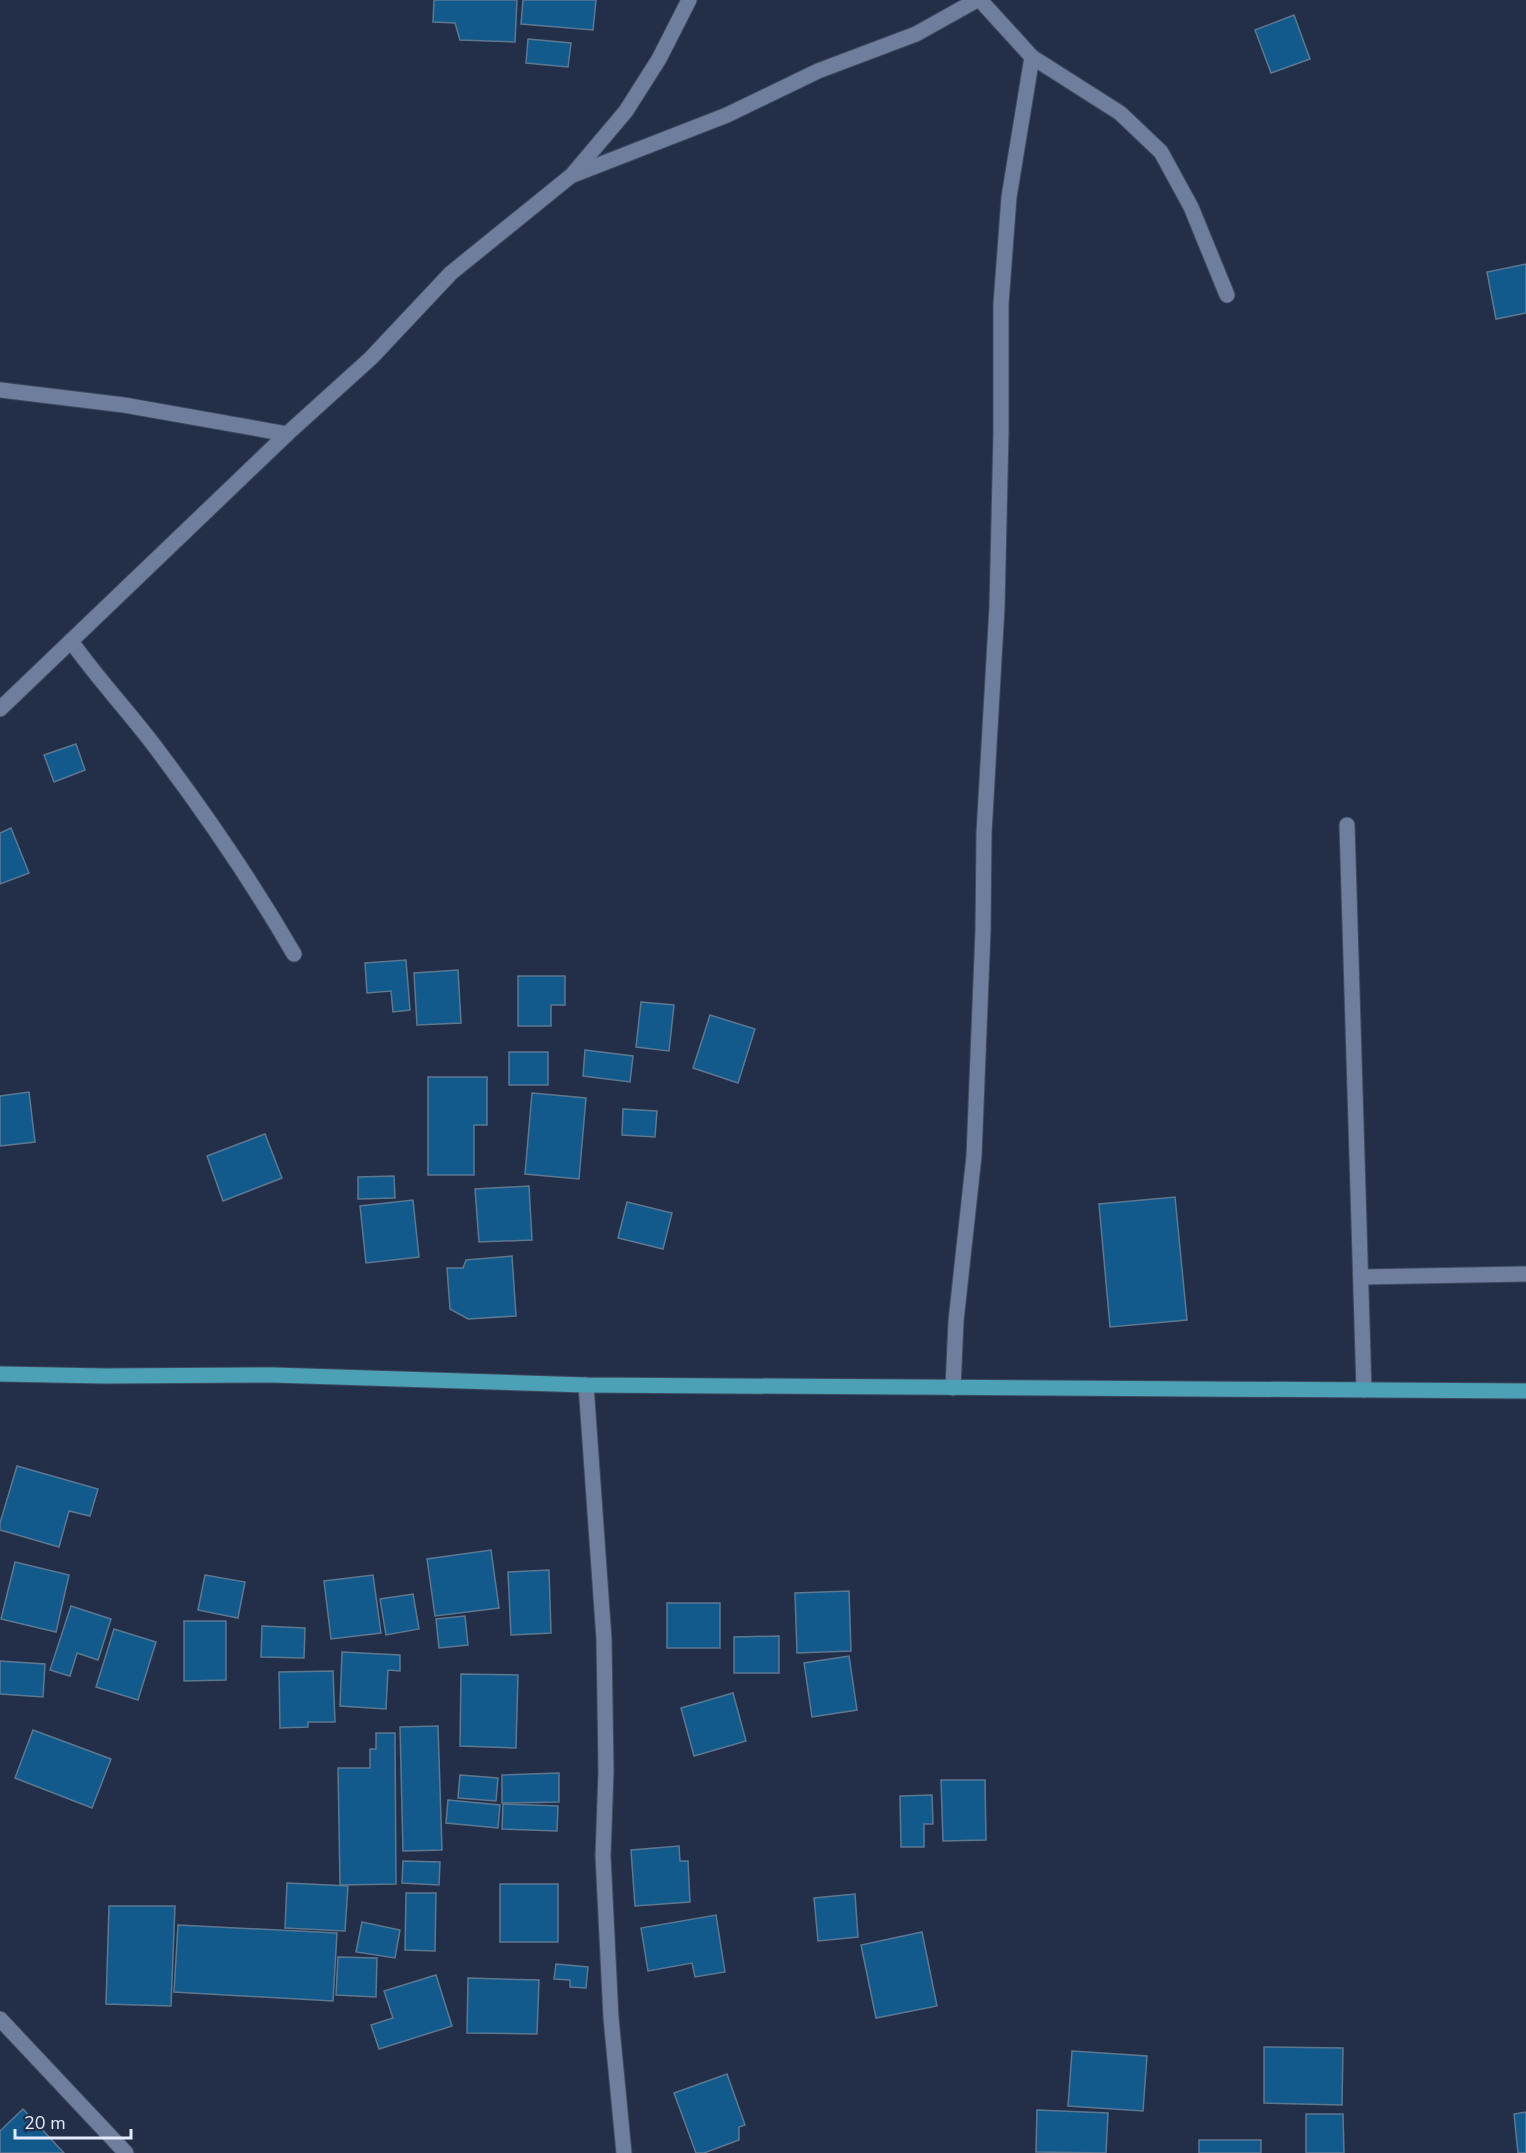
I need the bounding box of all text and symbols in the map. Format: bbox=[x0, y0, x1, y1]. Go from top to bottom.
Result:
scale bar bbox=[15, 2102, 130, 2140]
text: 20 m bbox=[24, 2111, 66, 2135]

